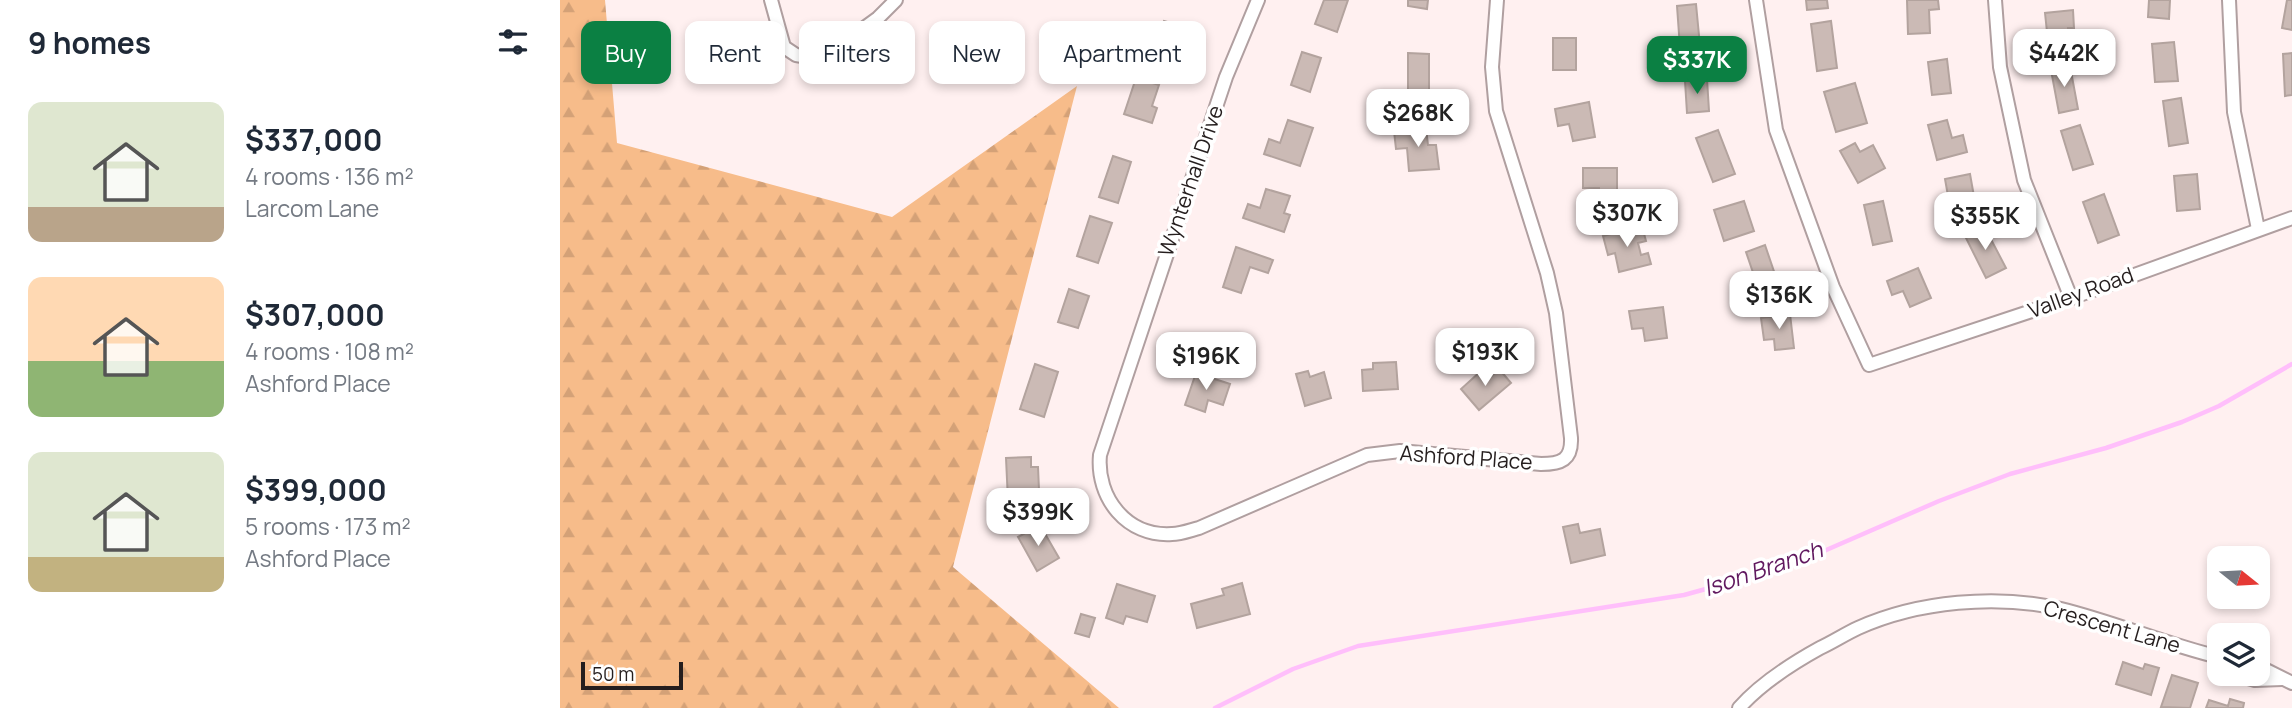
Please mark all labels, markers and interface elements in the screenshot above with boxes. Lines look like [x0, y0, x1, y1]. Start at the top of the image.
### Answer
chip: Buy [581, 21, 671, 84]
chip: Rent [685, 21, 785, 84]
chip: Filters [799, 21, 915, 84]
chip: New [929, 21, 1025, 84]
chip: Apartment [1039, 21, 1206, 84]
text: 9 homes [28, 22, 151, 63]
icon: filters [494, 23, 532, 61]
pin: $442K [2015, 29, 2113, 89]
pin: $337K [1648, 36, 1746, 96]
text: $442K [2029, 36, 2099, 68]
text: $337K [1663, 43, 1731, 75]
pin: $268K [1369, 90, 1467, 149]
text: $268K [1382, 96, 1454, 128]
street label: Wynterhall Drive [1151, 101, 1229, 260]
text: $337,000 [245, 119, 383, 160]
icon: home [84, 130, 168, 214]
text: 4 rooms · 136 m² [245, 160, 414, 192]
pin: $307K [1578, 190, 1676, 249]
text: Larcom Lane [245, 192, 379, 224]
pin: $355K [1936, 192, 2034, 252]
text: $307K [1592, 196, 1662, 228]
text: $355K [1950, 199, 2020, 231]
street label: Valley Road [2024, 260, 2137, 324]
pin: $136K [1730, 272, 1828, 331]
text: $136K [1745, 278, 1813, 310]
text: $307,000 [245, 294, 385, 335]
icon: home [84, 305, 168, 389]
pin: $193K [1436, 328, 1534, 388]
pin: $196K [1157, 332, 1255, 392]
text: 4 rooms · 108 m² [245, 335, 414, 367]
text: $193K [1451, 335, 1519, 367]
text: $196K [1172, 339, 1240, 371]
text: Ashford Place [245, 367, 391, 399]
street label: Ashford Place [1399, 438, 1533, 476]
text: $399,000 [245, 469, 387, 510]
icon: home [84, 480, 168, 564]
pin: $399K [989, 489, 1087, 548]
text: $399K [1002, 495, 1074, 527]
text: 5 rooms · 173 m² [245, 510, 411, 542]
water label: Ison Branch [1699, 532, 1828, 603]
text: Ashford Place [245, 542, 391, 574]
north arrow [2207, 546, 2270, 609]
map controls [2207, 546, 2270, 686]
street label: Crescent Lane [2041, 593, 2184, 659]
button: layers [2207, 623, 2270, 686]
scale bar [581, 659, 682, 691]
text: 50 m [592, 661, 634, 687]

